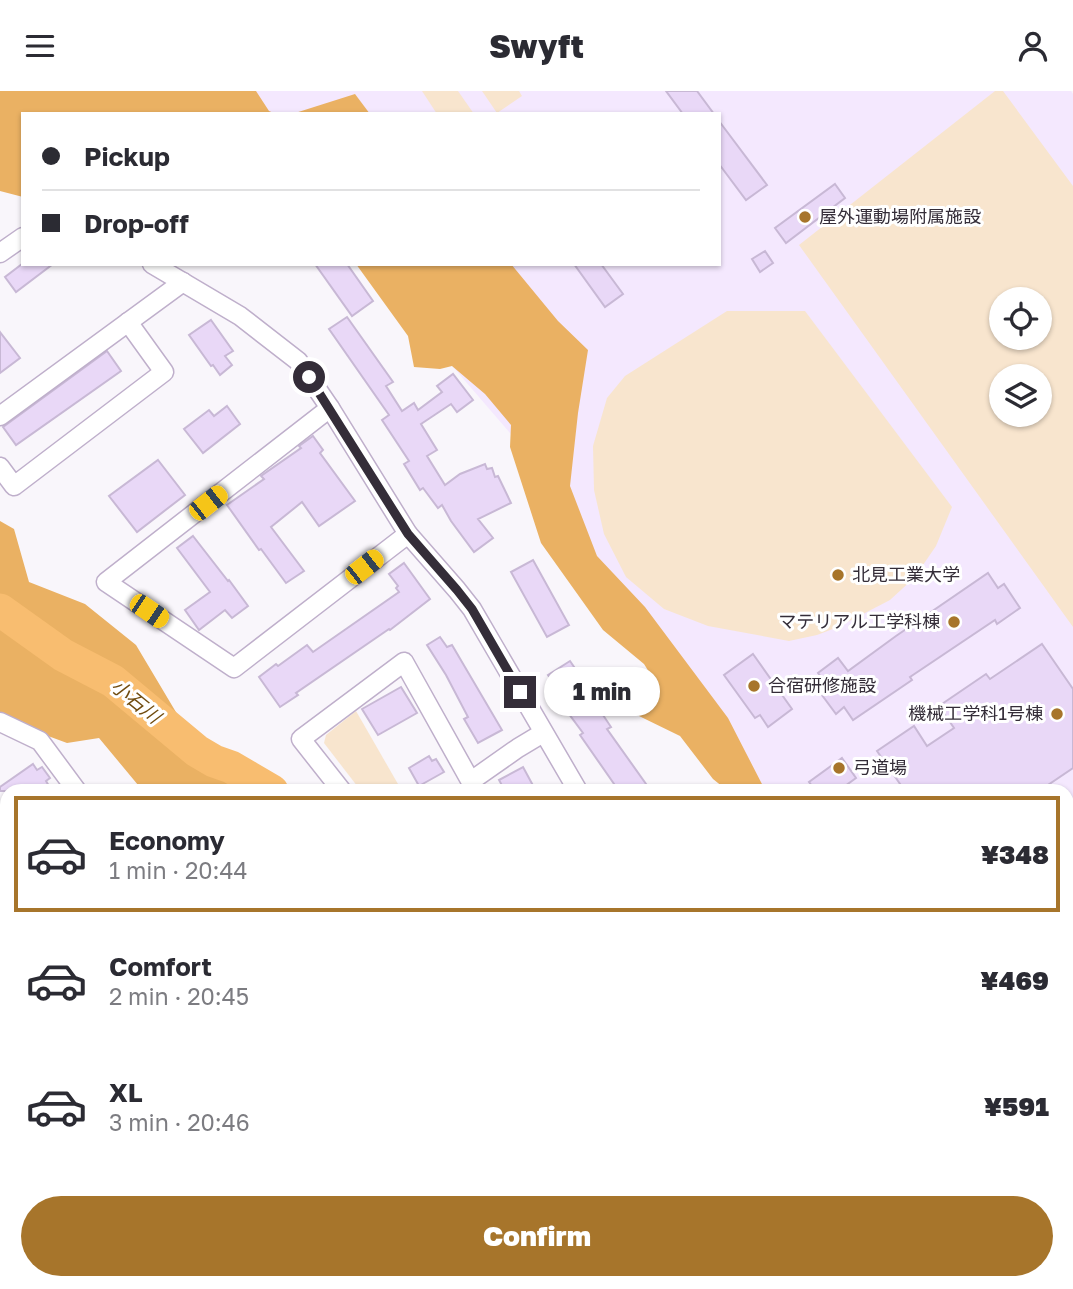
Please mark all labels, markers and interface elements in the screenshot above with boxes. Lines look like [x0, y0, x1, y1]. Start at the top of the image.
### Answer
icon: menu [21, 27, 59, 65]
text: Swyft [489, 27, 584, 65]
icon: person [1014, 27, 1052, 65]
text: Pickup [84, 141, 170, 172]
place label: 屋外運動場附属施設 [819, 205, 981, 227]
text: Drop-off [84, 208, 189, 239]
marker: 屋外運動場附属施設 [797, 209, 813, 225]
map controls [989, 287, 1052, 427]
button: locate [989, 287, 1052, 350]
route start [293, 361, 325, 393]
button: layers [989, 364, 1052, 427]
car [185, 482, 232, 524]
car [341, 546, 388, 588]
place label: 北見工業大学 [852, 563, 960, 585]
marker: 北見工業大学 [830, 567, 846, 583]
car [126, 591, 173, 631]
place label: マテリアル工学科棟 [778, 610, 940, 632]
marker: マテリアル工学科棟 [946, 614, 962, 630]
callout: 1 min [544, 667, 660, 717]
water label: 小石川 [107, 674, 167, 729]
place label: 合宿研修施設 [768, 674, 876, 696]
route end [504, 676, 536, 708]
text: 1 min [573, 677, 631, 705]
marker: 合宿研修施設 [746, 678, 762, 694]
place label: 機械工学科1号棟 [908, 702, 1043, 724]
marker: 機械工学科1号棟 [1049, 706, 1065, 722]
place label: 弓道場 [853, 756, 907, 778]
marker: 弓道場 [831, 760, 847, 776]
icon: car [25, 823, 88, 886]
text: Economy [109, 825, 225, 856]
text: ¥348 [981, 839, 1049, 870]
text: 1 min · 20:44 [109, 856, 248, 884]
icon: car [25, 949, 88, 1012]
text: Comfort [109, 951, 212, 982]
text: ¥469 [980, 965, 1049, 996]
text: 2 min · 20:45 [109, 982, 249, 1010]
icon: car [25, 1075, 88, 1138]
text: XL [109, 1077, 143, 1108]
text: ¥591 [984, 1091, 1049, 1122]
text: 3 min · 20:46 [109, 1108, 250, 1136]
button: Confirm [21, 1196, 1053, 1276]

